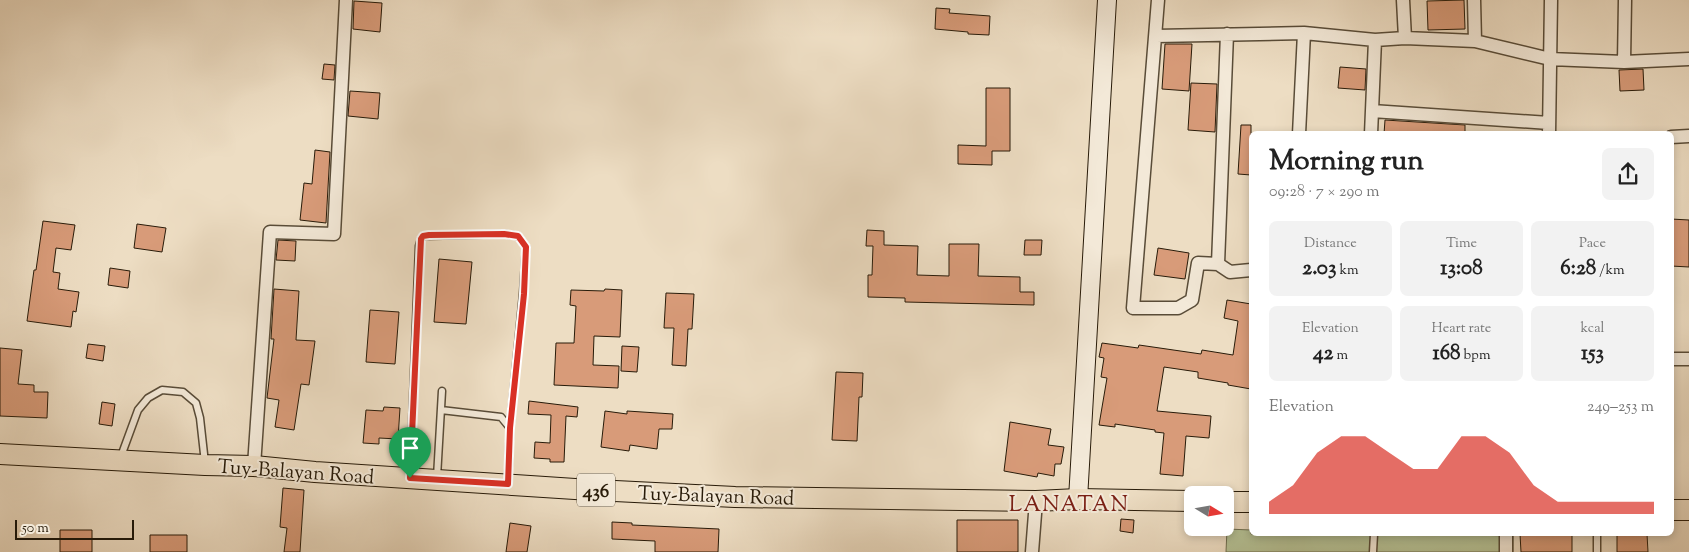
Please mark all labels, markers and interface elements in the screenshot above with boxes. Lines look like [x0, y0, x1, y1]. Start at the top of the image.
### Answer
text: Morning run [1269, 142, 1424, 182]
button: share [1602, 148, 1654, 200]
text: 09:28 · 7 × 290 m [1269, 181, 1379, 204]
text: Distance [1304, 234, 1357, 254]
text: Time [1446, 234, 1477, 254]
text: Pace [1579, 234, 1606, 254]
text: 2.03 [1302, 254, 1336, 284]
text: 13:08 [1440, 254, 1483, 284]
text: 6:28 [1560, 254, 1596, 284]
text: km [1336, 261, 1359, 281]
text: /km [1596, 261, 1625, 281]
text: Elevation [1302, 319, 1359, 339]
text: Heart rate [1432, 319, 1491, 339]
text: kcal [1580, 319, 1605, 339]
text: 42 [1313, 339, 1333, 369]
text: 168 [1433, 339, 1461, 369]
text: 153 [1581, 339, 1604, 369]
text: m [1333, 346, 1348, 366]
text: bpm [1461, 346, 1490, 366]
text: Elevation [1269, 396, 1334, 419]
text: 249–253 m [1587, 396, 1654, 419]
pin [389, 427, 431, 478]
icon: arrive [396, 434, 424, 462]
street label: Tuy-Balayan Road [217, 454, 375, 493]
road number: 436 [577, 474, 615, 506]
street label: Tuy-Balayan Road [637, 480, 795, 515]
north arrow [1184, 486, 1234, 536]
map controls [1184, 486, 1234, 536]
district label: LANATAN [1009, 490, 1129, 522]
scale bar [15, 517, 134, 540]
text: 50 m [22, 519, 49, 539]

